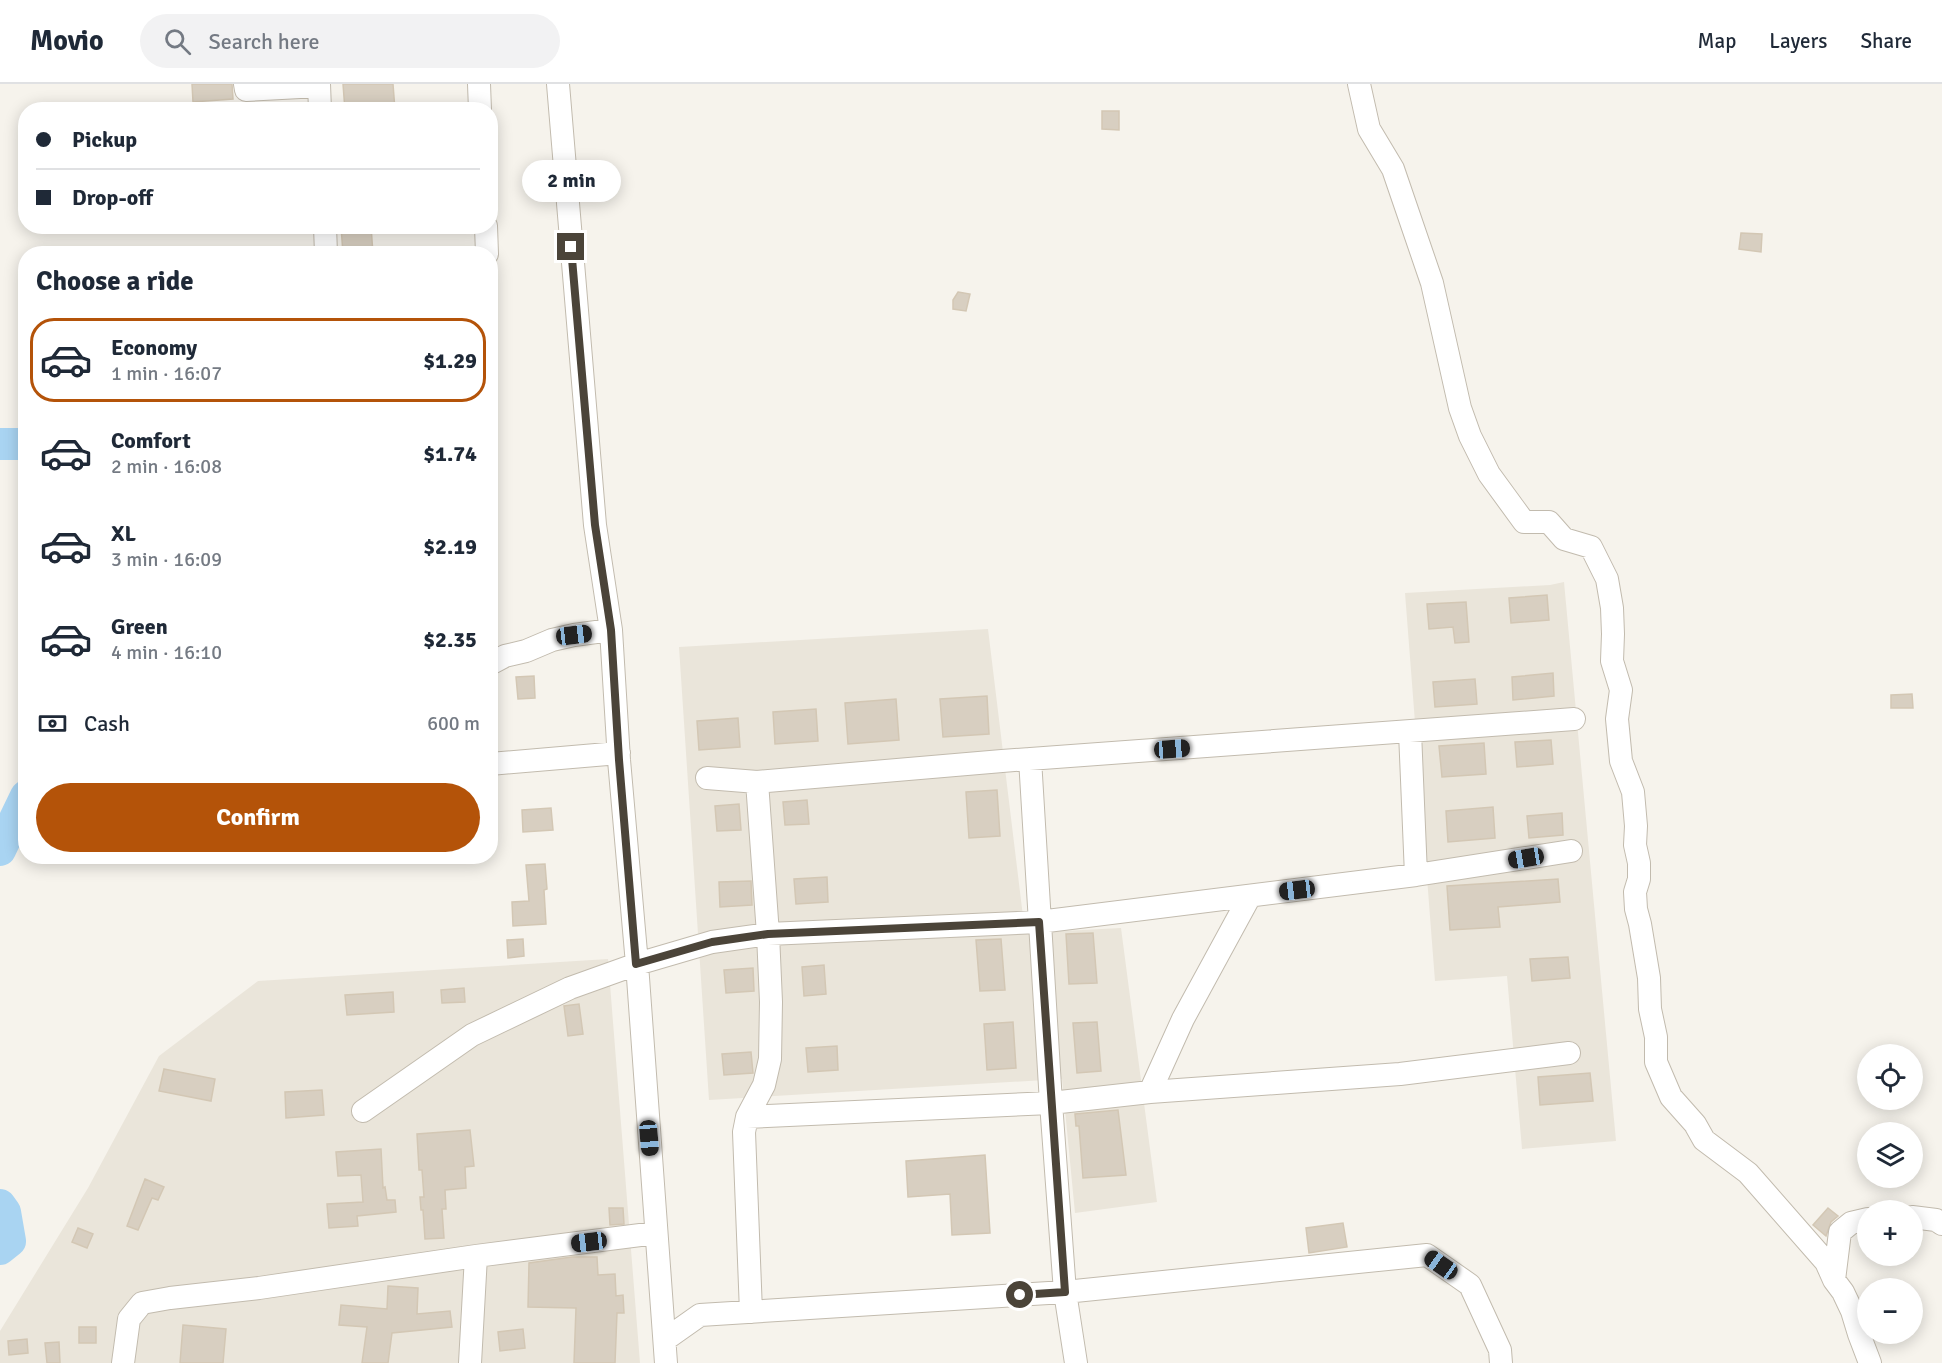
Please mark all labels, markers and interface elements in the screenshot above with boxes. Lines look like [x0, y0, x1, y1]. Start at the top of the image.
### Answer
search box [140, 14, 560, 68]
text: Movio [30, 24, 104, 58]
icon: search [161, 25, 194, 58]
text: Search here [209, 28, 320, 55]
text: Map [1698, 28, 1736, 54]
text: Layers [1769, 28, 1827, 54]
text: Share [1860, 28, 1912, 54]
text: Pickup [72, 126, 137, 153]
callout: 2 min [522, 160, 620, 202]
text: 2 min [547, 168, 596, 193]
text: Drop-off [72, 184, 153, 211]
route end [557, 233, 584, 260]
text: Choose a ride [36, 265, 194, 298]
icon: car [39, 333, 93, 387]
text: Economy [111, 334, 197, 361]
text: $1.29 [423, 347, 477, 374]
text: 1 min · 16:07 [111, 361, 222, 386]
icon: car [39, 426, 93, 480]
text: Comfort [111, 427, 191, 454]
text: $1.74 [423, 440, 477, 467]
text: 2 min · 16:08 [111, 454, 222, 479]
icon: car [39, 519, 93, 573]
text: XL [111, 520, 136, 547]
text: $2.19 [423, 533, 477, 560]
text: 3 min · 16:09 [111, 547, 222, 572]
icon: car [39, 612, 93, 666]
text: Green [111, 613, 168, 640]
car [555, 624, 593, 646]
text: $2.35 [423, 626, 477, 653]
text: 4 min · 16:10 [111, 640, 222, 665]
icon: cash [36, 707, 69, 740]
text: Cash [84, 710, 130, 737]
text: 600 m [427, 711, 480, 736]
car [1153, 739, 1191, 759]
button: Confirm [36, 783, 480, 852]
car [1507, 846, 1545, 870]
car [1278, 879, 1316, 901]
map controls [1857, 1044, 1923, 1344]
button: locate [1857, 1044, 1923, 1110]
car [638, 1119, 660, 1157]
button: layers [1857, 1122, 1923, 1188]
button: + [1857, 1200, 1923, 1266]
car [570, 1231, 608, 1253]
car [1421, 1247, 1461, 1283]
button: − [1857, 1278, 1923, 1344]
route start [1006, 1281, 1033, 1308]

